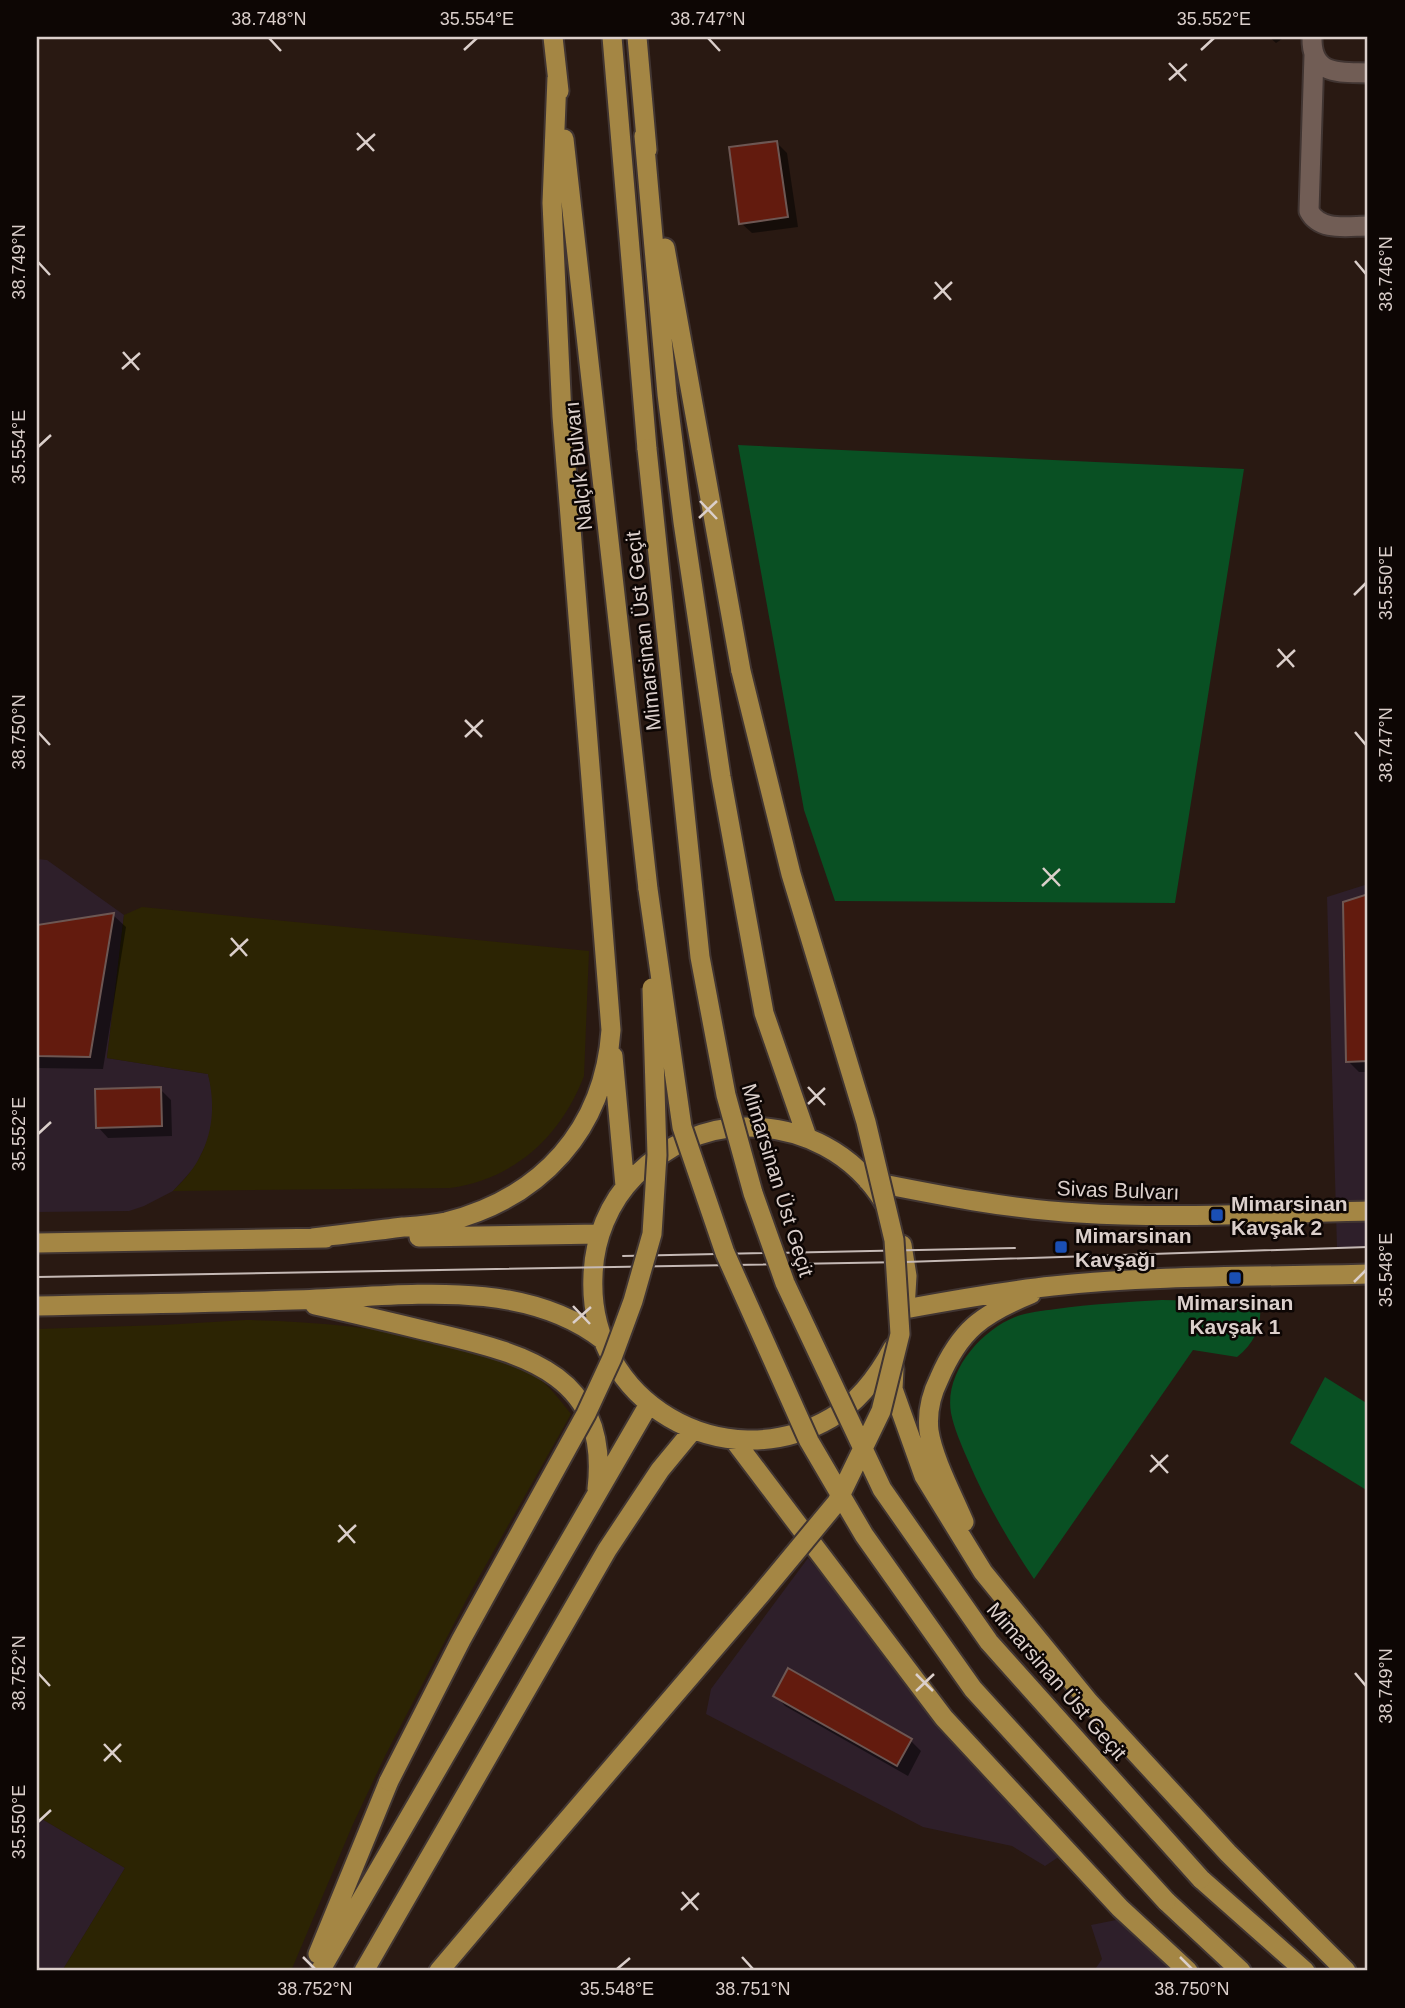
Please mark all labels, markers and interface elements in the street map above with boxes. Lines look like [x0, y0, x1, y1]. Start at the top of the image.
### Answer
text: 38.748°N [231, 9, 307, 29]
text: 35.554°E [440, 9, 514, 29]
text: 38.747°N [670, 9, 746, 29]
text: 35.552°E [1177, 9, 1251, 29]
text: 38.749°N [9, 224, 29, 300]
text: 38.746°N [1376, 236, 1396, 312]
street label: Nalçık Bulvarı [560, 400, 596, 532]
text: 35.554°E [9, 410, 29, 484]
street label: Mimarsinan Üst Geçit [621, 530, 665, 732]
text: 35.550°E [1376, 546, 1396, 620]
text: 38.750°N [9, 694, 29, 770]
text: 38.747°N [1376, 707, 1396, 783]
street label: Mimarsinan Üst Geçit [738, 1081, 818, 1279]
text: 35.552°E [9, 1097, 29, 1171]
street label: Sivas Bulvarı [1056, 1176, 1180, 1204]
place label: Mimarsinan Kavşak 2 [1231, 1192, 1348, 1239]
marker: Mimarsinan Kavşak 2 [1209, 1207, 1225, 1223]
place label: Mimarsinan Kavşağı [1075, 1224, 1192, 1271]
text: 35.548°E [1376, 1233, 1396, 1307]
marker: Mimarsinan Kavşağı [1053, 1239, 1069, 1255]
marker: Mimarsinan Kavşak 1 [1227, 1270, 1243, 1286]
place label: Mimarsinan Kavşak 1 [1177, 1291, 1293, 1338]
street label: Mimarsinan Üst Geçit [982, 1598, 1132, 1764]
text: 38.752°N [9, 1635, 29, 1711]
text: 38.749°N [1376, 1648, 1396, 1724]
text: 35.550°E [9, 1785, 29, 1859]
text: 38.752°N [277, 1979, 353, 1999]
text: 35.548°E [580, 1979, 654, 1999]
text: 38.751°N [715, 1979, 791, 1999]
text: 38.750°N [1154, 1979, 1230, 1999]

